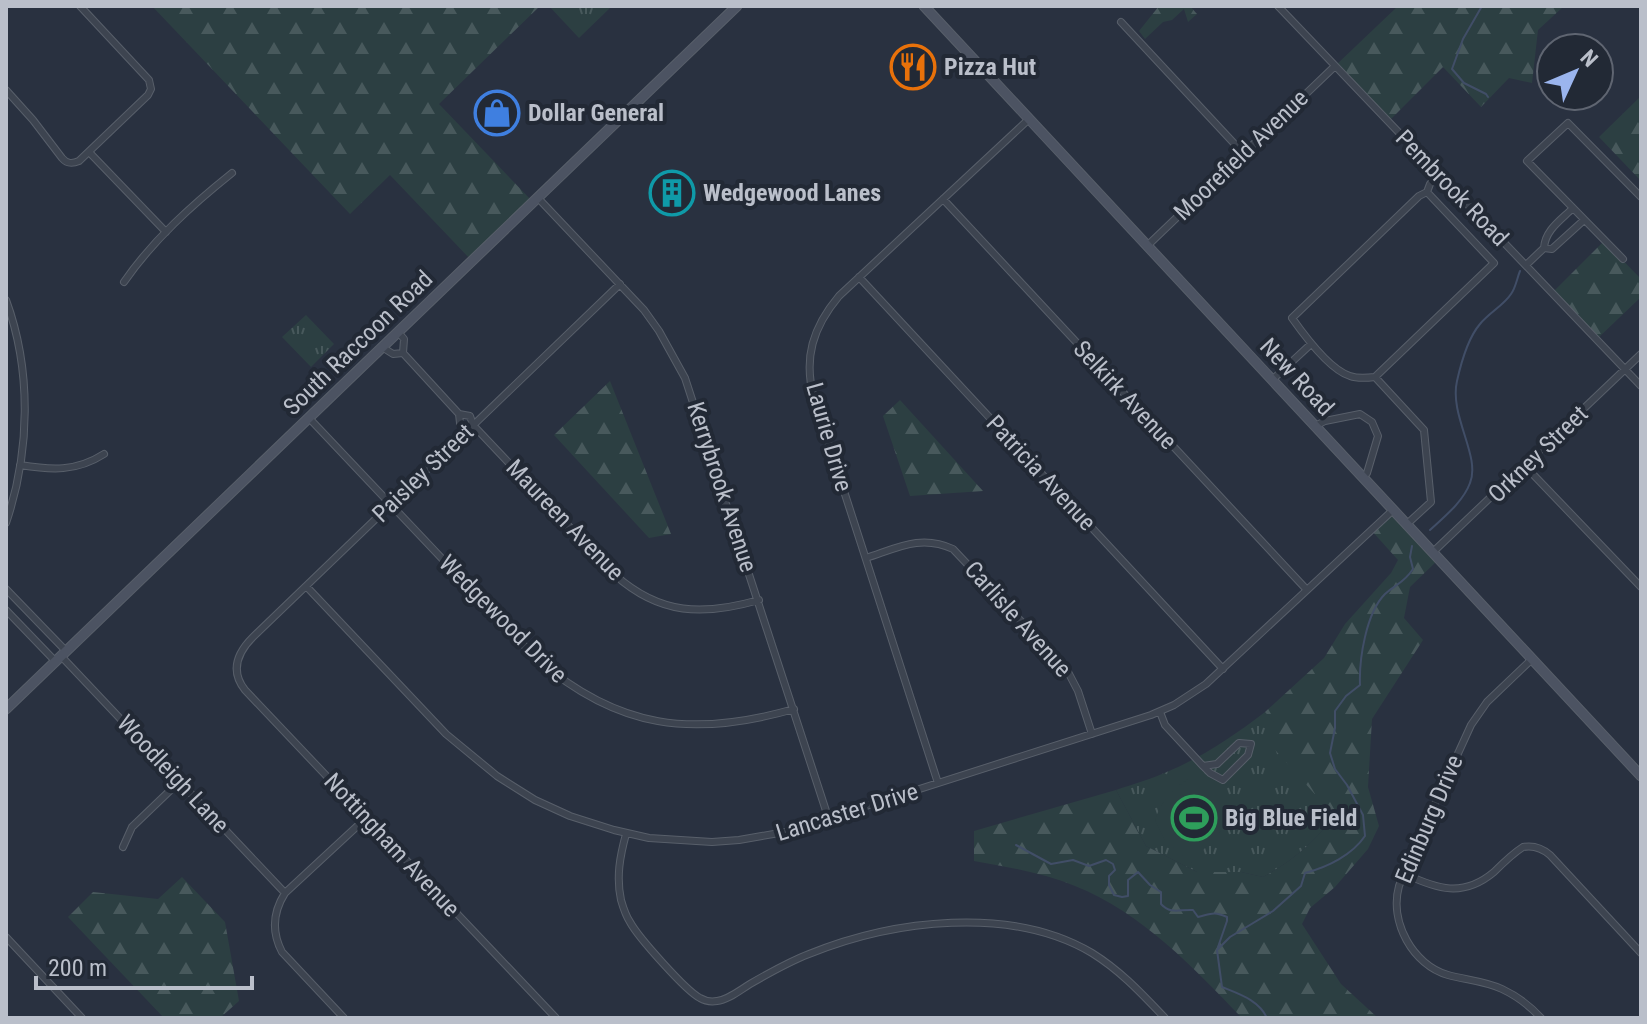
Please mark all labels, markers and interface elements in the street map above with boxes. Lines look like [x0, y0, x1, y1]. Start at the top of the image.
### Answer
north arrow [1535, 32, 1615, 112]
restaurant icon: Pizza Hut [889, 43, 937, 91]
text: N [1575, 45, 1603, 72]
place label: Pizza Hut [944, 53, 1036, 81]
street label: Moorefield Avenue [1168, 84, 1314, 226]
shop icon: Dollar General [473, 89, 521, 137]
place label: Dollar General [528, 99, 664, 127]
street label: Pembrook Road [1390, 124, 1514, 252]
building icon: Wedgewood Lanes [648, 169, 696, 217]
place label: Wedgewood Lanes [703, 179, 881, 207]
street label: South Raccoon Road [278, 265, 438, 421]
street label: New Road [1254, 333, 1340, 421]
street label: Selkirk Avenue [1068, 335, 1182, 455]
street label: Laurie Drive [800, 379, 858, 495]
street label: Kerrybrook Avenue [681, 398, 763, 576]
street label: Orkney Street [1483, 400, 1593, 508]
street label: Patricia Avenue [981, 410, 1101, 536]
street label: Paisley Street [367, 418, 479, 528]
street label: Maureen Avenue [500, 454, 630, 586]
street label: Wedgewood Drive [433, 549, 573, 689]
street label: Carlisle Avenue [959, 555, 1077, 683]
street label: Woodleigh Lane [111, 709, 235, 839]
street label: Edinburg Drive [1389, 751, 1469, 887]
street label: Nottingham Avenue [318, 767, 466, 923]
street label: Lancaster Drive [773, 777, 921, 847]
sports icon: Big Blue Field [1170, 794, 1218, 842]
place label: Big Blue Field [1225, 804, 1357, 832]
scale bar [36, 940, 252, 990]
text: 200 m [48, 954, 107, 982]

